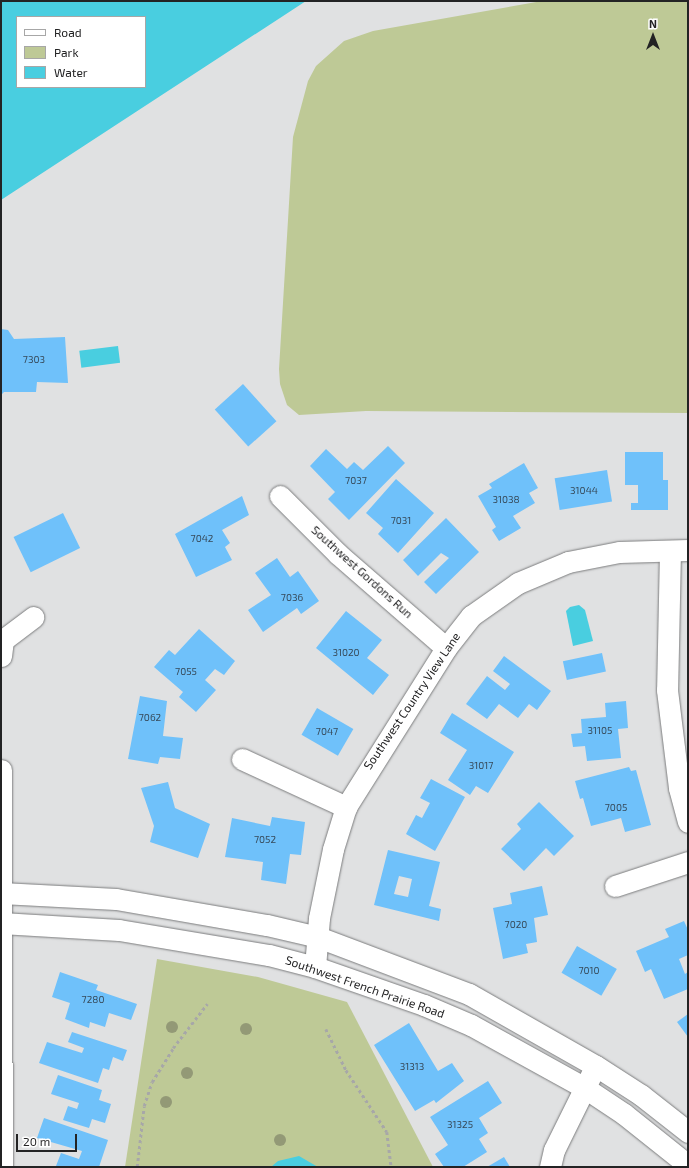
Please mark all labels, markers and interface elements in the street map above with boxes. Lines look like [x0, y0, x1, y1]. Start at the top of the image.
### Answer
legend [16, 16, 146, 88]
north arrow [633, 16, 673, 56]
text: N [649, 17, 657, 30]
text: Road [54, 25, 82, 39]
text: Park [54, 45, 79, 59]
text: Water [54, 65, 88, 79]
house number: 7303 [23, 354, 45, 366]
house number: 7037 [345, 475, 367, 487]
house number: 31044 [570, 485, 598, 497]
house number: 31038 [492, 494, 520, 506]
house number: 7031 [391, 515, 411, 527]
street label: Southwest Gordons Run [308, 523, 416, 621]
house number: 7042 [191, 533, 213, 545]
house number: 7036 [281, 592, 303, 604]
street label: Southwest Country View Lane [360, 629, 464, 773]
house number: 31020 [332, 647, 360, 659]
house number: 7055 [175, 666, 197, 678]
house number: 7062 [139, 712, 161, 724]
house number: 31105 [588, 725, 612, 737]
house number: 7047 [316, 726, 338, 738]
house number: 31017 [469, 760, 493, 772]
house number: 7005 [605, 802, 627, 814]
house number: 7052 [254, 834, 276, 846]
house number: 7020 [505, 919, 527, 931]
street label: Southwest French Prairie Road [284, 953, 446, 1021]
house number: 7010 [578, 965, 600, 977]
house number: 7280 [82, 994, 104, 1006]
house number: 31313 [400, 1061, 424, 1073]
house number: 31325 [447, 1119, 473, 1131]
scale bar [18, 1126, 79, 1152]
text: 20 m [23, 1134, 50, 1148]

